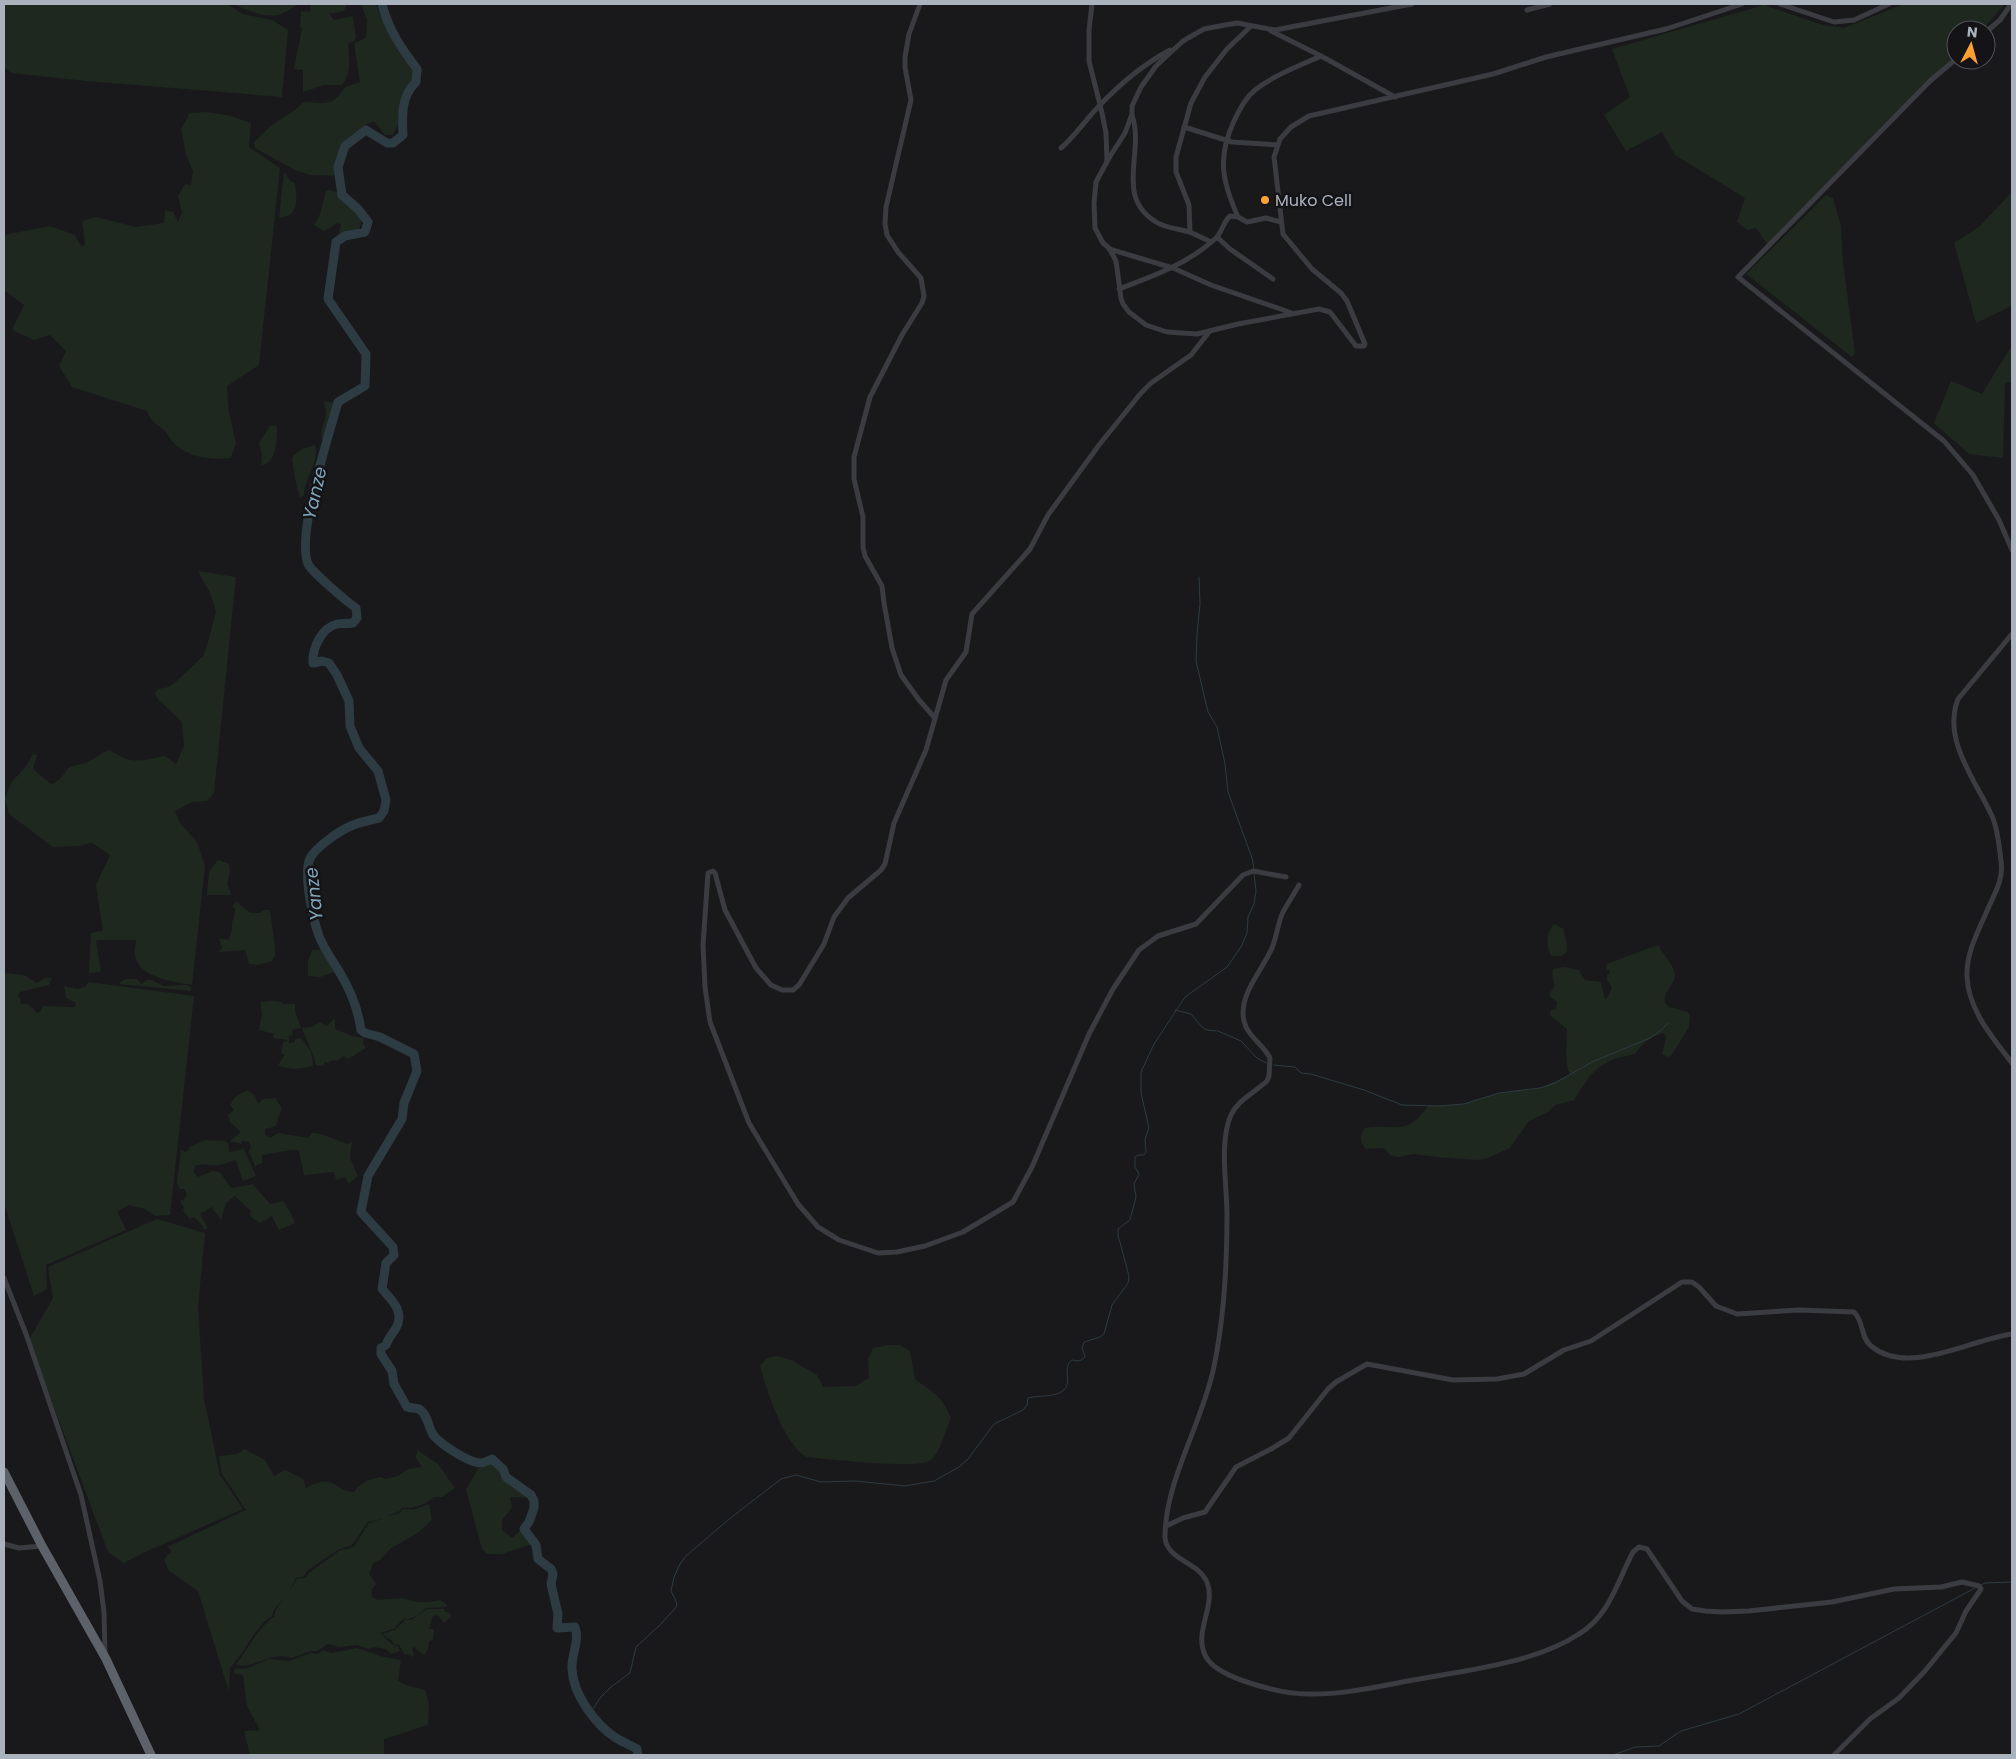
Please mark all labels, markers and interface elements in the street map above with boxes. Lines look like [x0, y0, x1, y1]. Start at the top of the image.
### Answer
north arrow [1946, 20, 1996, 70]
text: N [1966, 22, 1979, 43]
place label: Muko Cell [1275, 189, 1352, 212]
marker: Muko Cell [1259, 194, 1271, 206]
water label: Yanze [296, 464, 333, 522]
water label: Yanze [298, 866, 329, 922]

